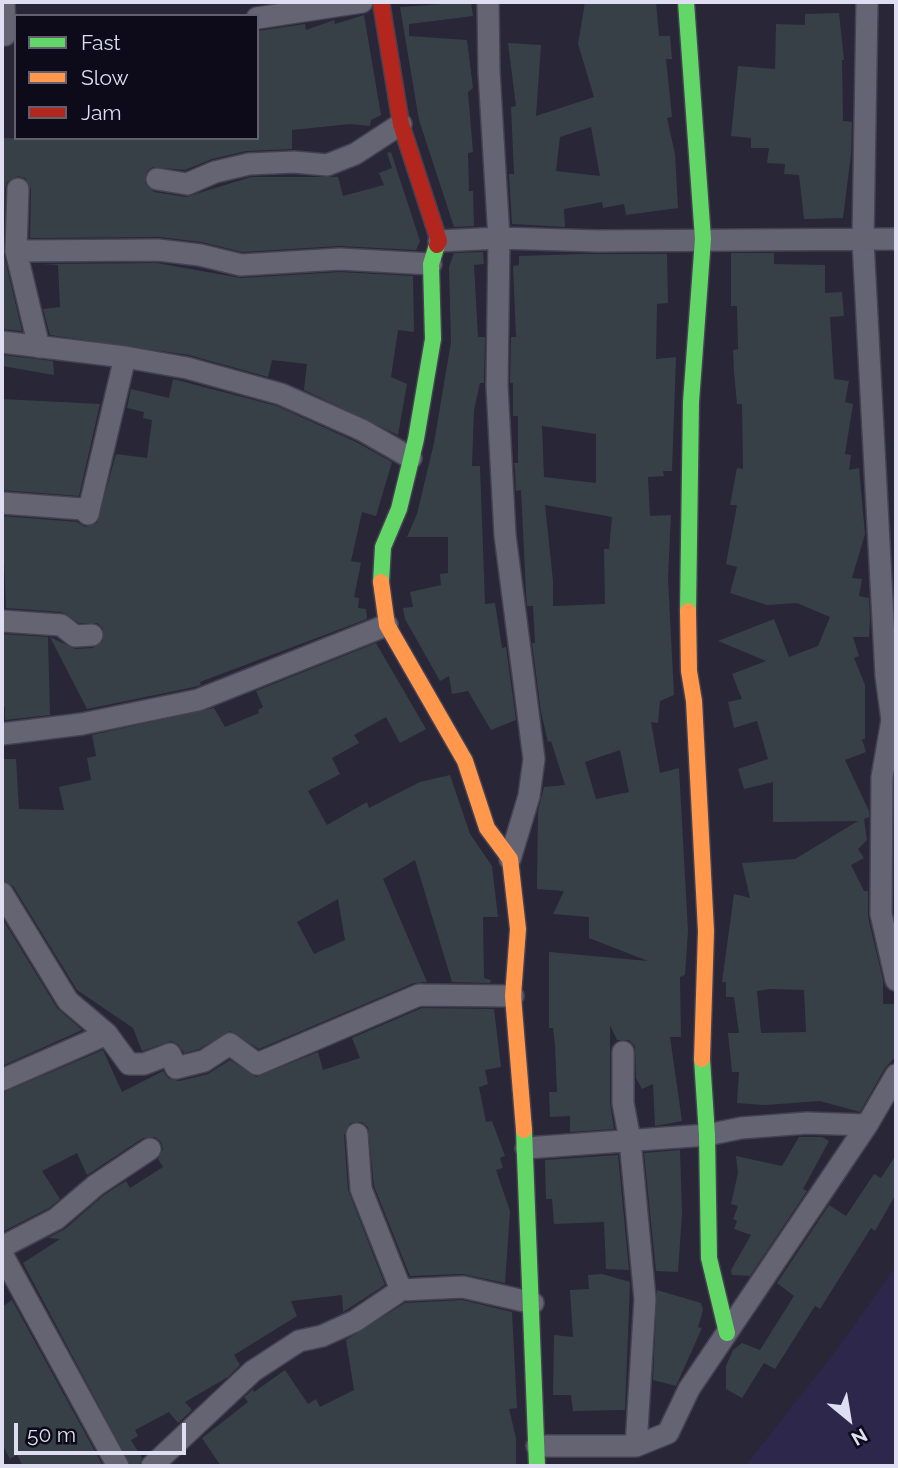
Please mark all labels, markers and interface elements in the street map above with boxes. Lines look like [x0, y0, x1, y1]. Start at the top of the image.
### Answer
legend [14, 14, 259, 140]
text: Fast [81, 30, 121, 55]
text: Slow [81, 65, 129, 90]
text: Jam [81, 100, 122, 125]
north arrow [814, 1384, 884, 1454]
scale bar [18, 1408, 189, 1452]
text: 50 m [27, 1422, 76, 1447]
text: N [848, 1424, 871, 1450]

